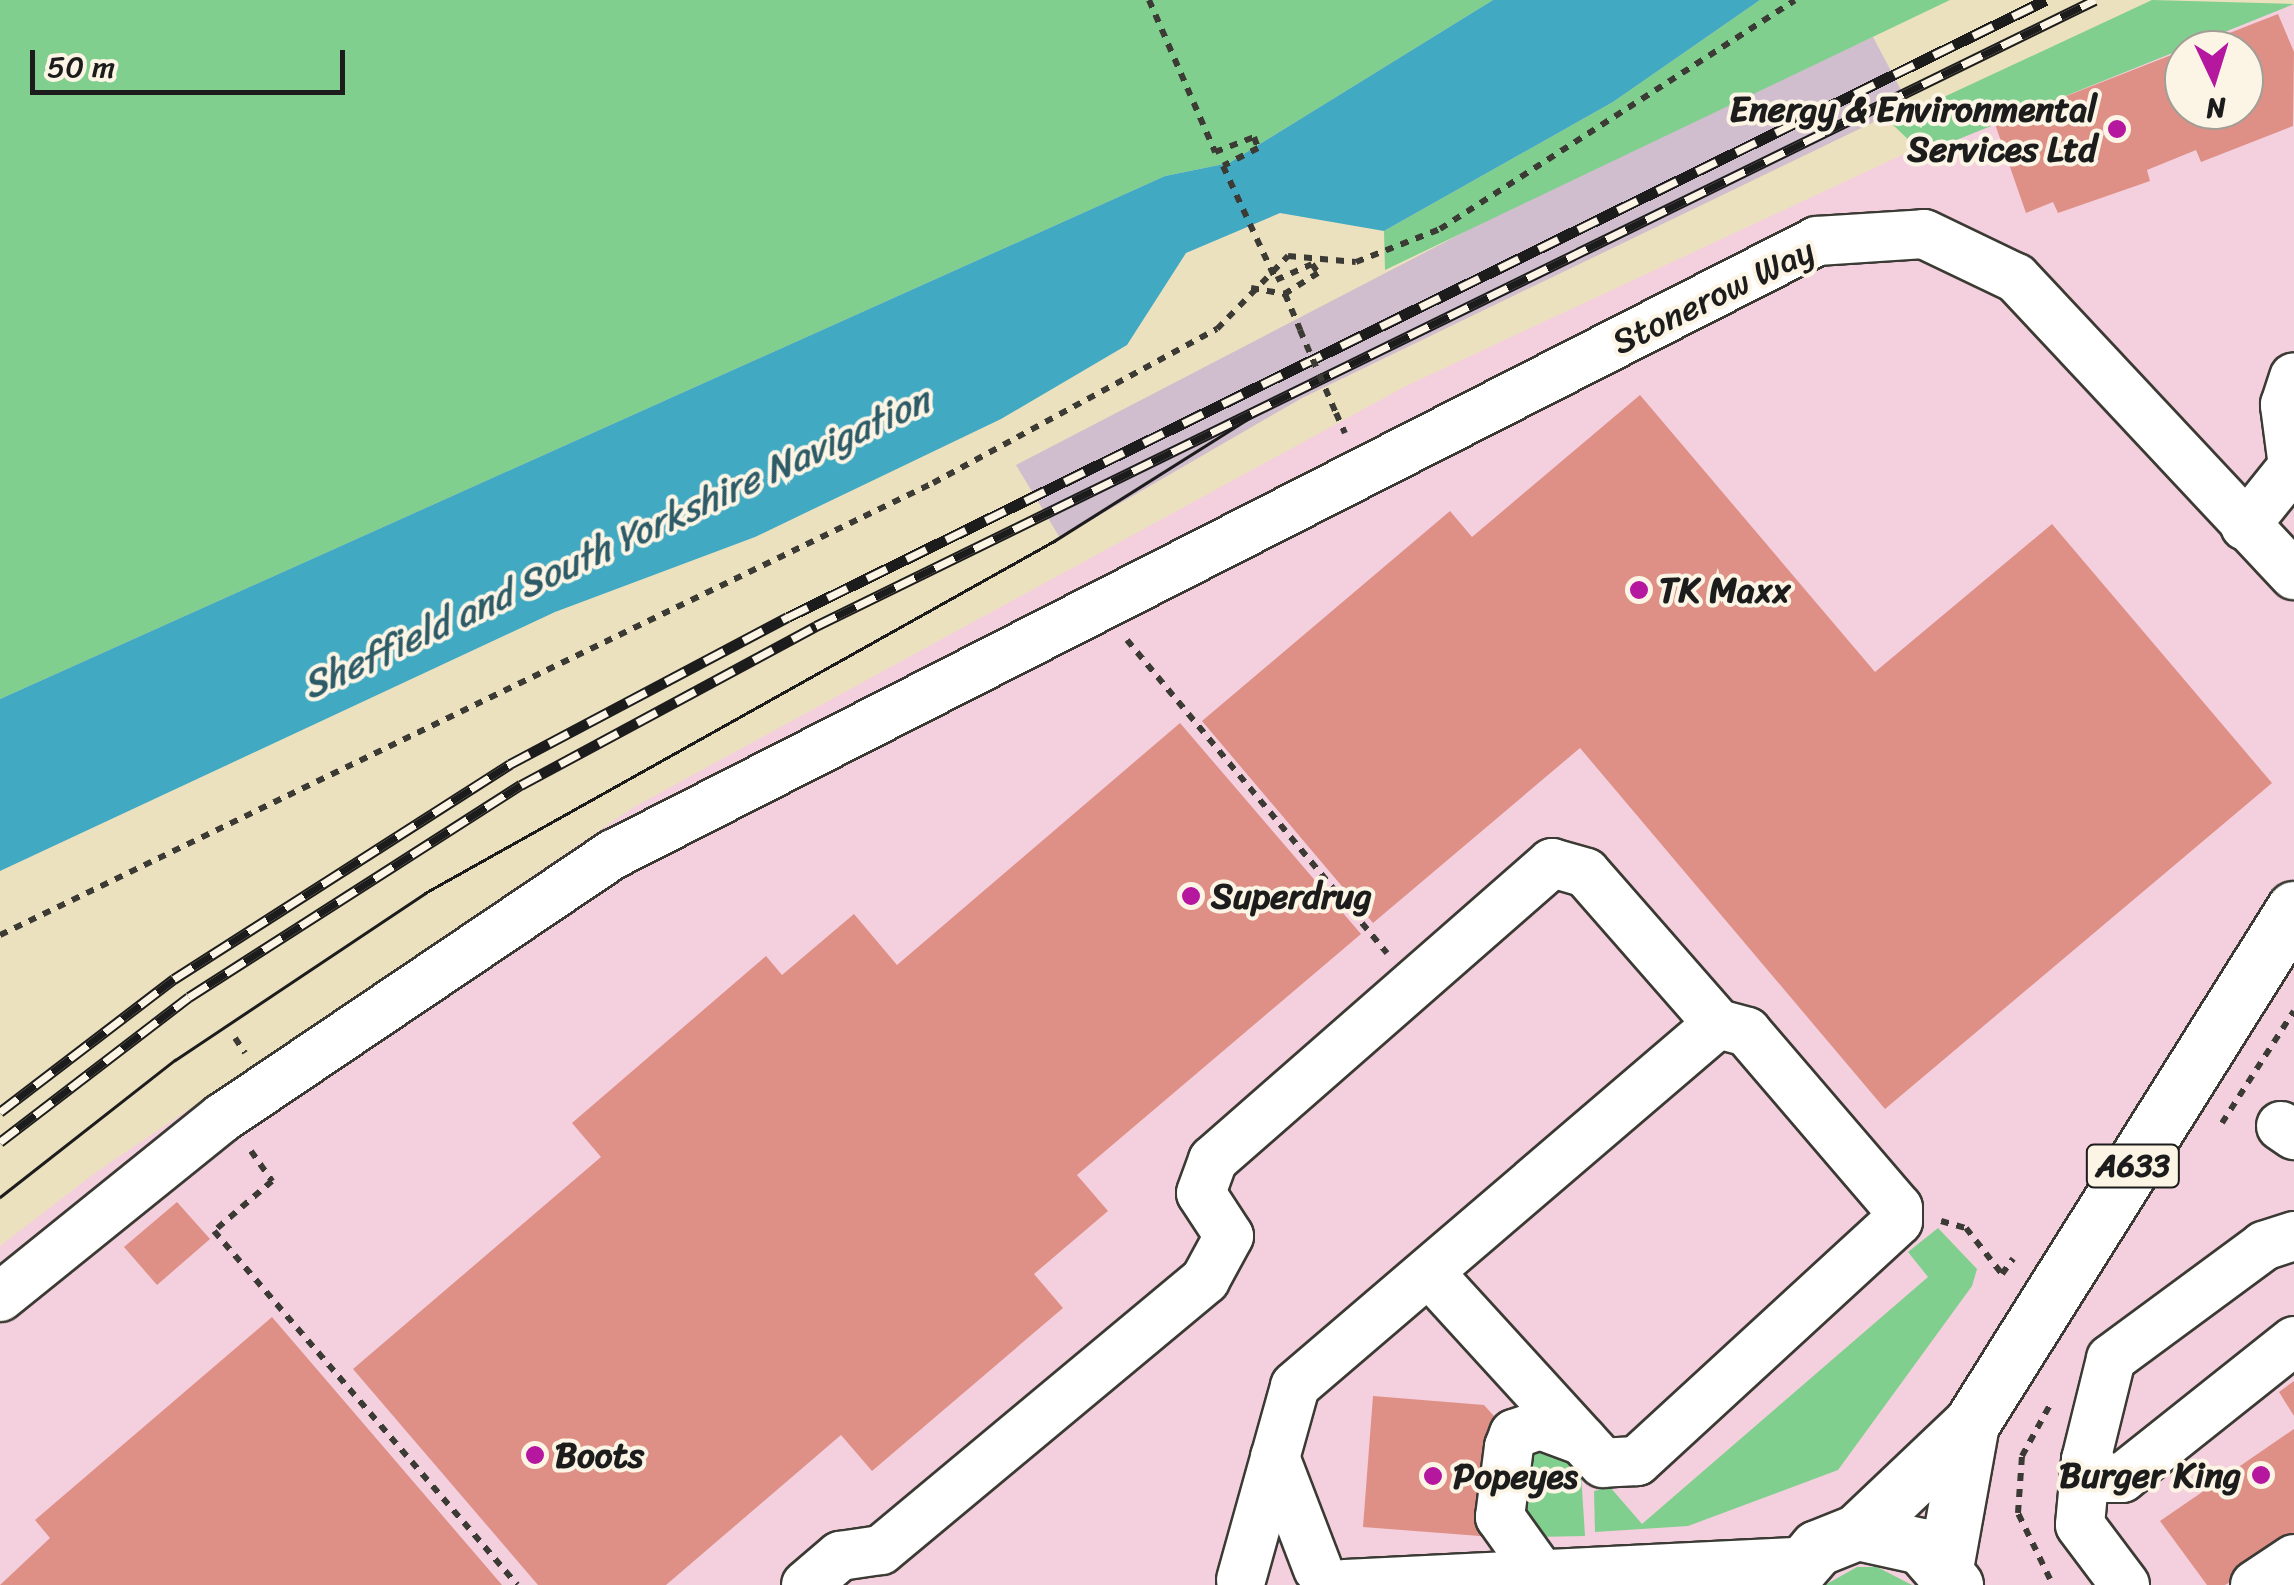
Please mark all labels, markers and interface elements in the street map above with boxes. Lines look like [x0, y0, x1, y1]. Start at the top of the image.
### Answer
scale bar [35, 30, 350, 92]
north arrow [2164, 30, 2264, 130]
text: 50 m [47, 40, 115, 94]
text: N [2205, 83, 2227, 134]
place label: Energy & Environmental Services Ltd [1729, 88, 2097, 170]
marker: Energy & Environmental Services Ltd [2106, 118, 2128, 140]
street label: Stonerow Way [1605, 229, 1821, 363]
water label: Sheffield and South Yorkshire Navigation [295, 377, 937, 709]
place label: TK Maxx [1659, 569, 1791, 611]
marker: TK Maxx [1628, 579, 1650, 601]
place label: Superdrug [1211, 875, 1372, 917]
marker: Superdrug [1180, 885, 1202, 907]
road number: A633 [2086, 1139, 2180, 1193]
place label: Boots [555, 1434, 644, 1476]
marker: Boots [524, 1444, 546, 1466]
place label: Burger King [2059, 1454, 2241, 1496]
place label: Popeyes [1453, 1455, 1578, 1497]
marker: Burger King [2250, 1464, 2272, 1486]
marker: Popeyes [1422, 1465, 1444, 1487]

